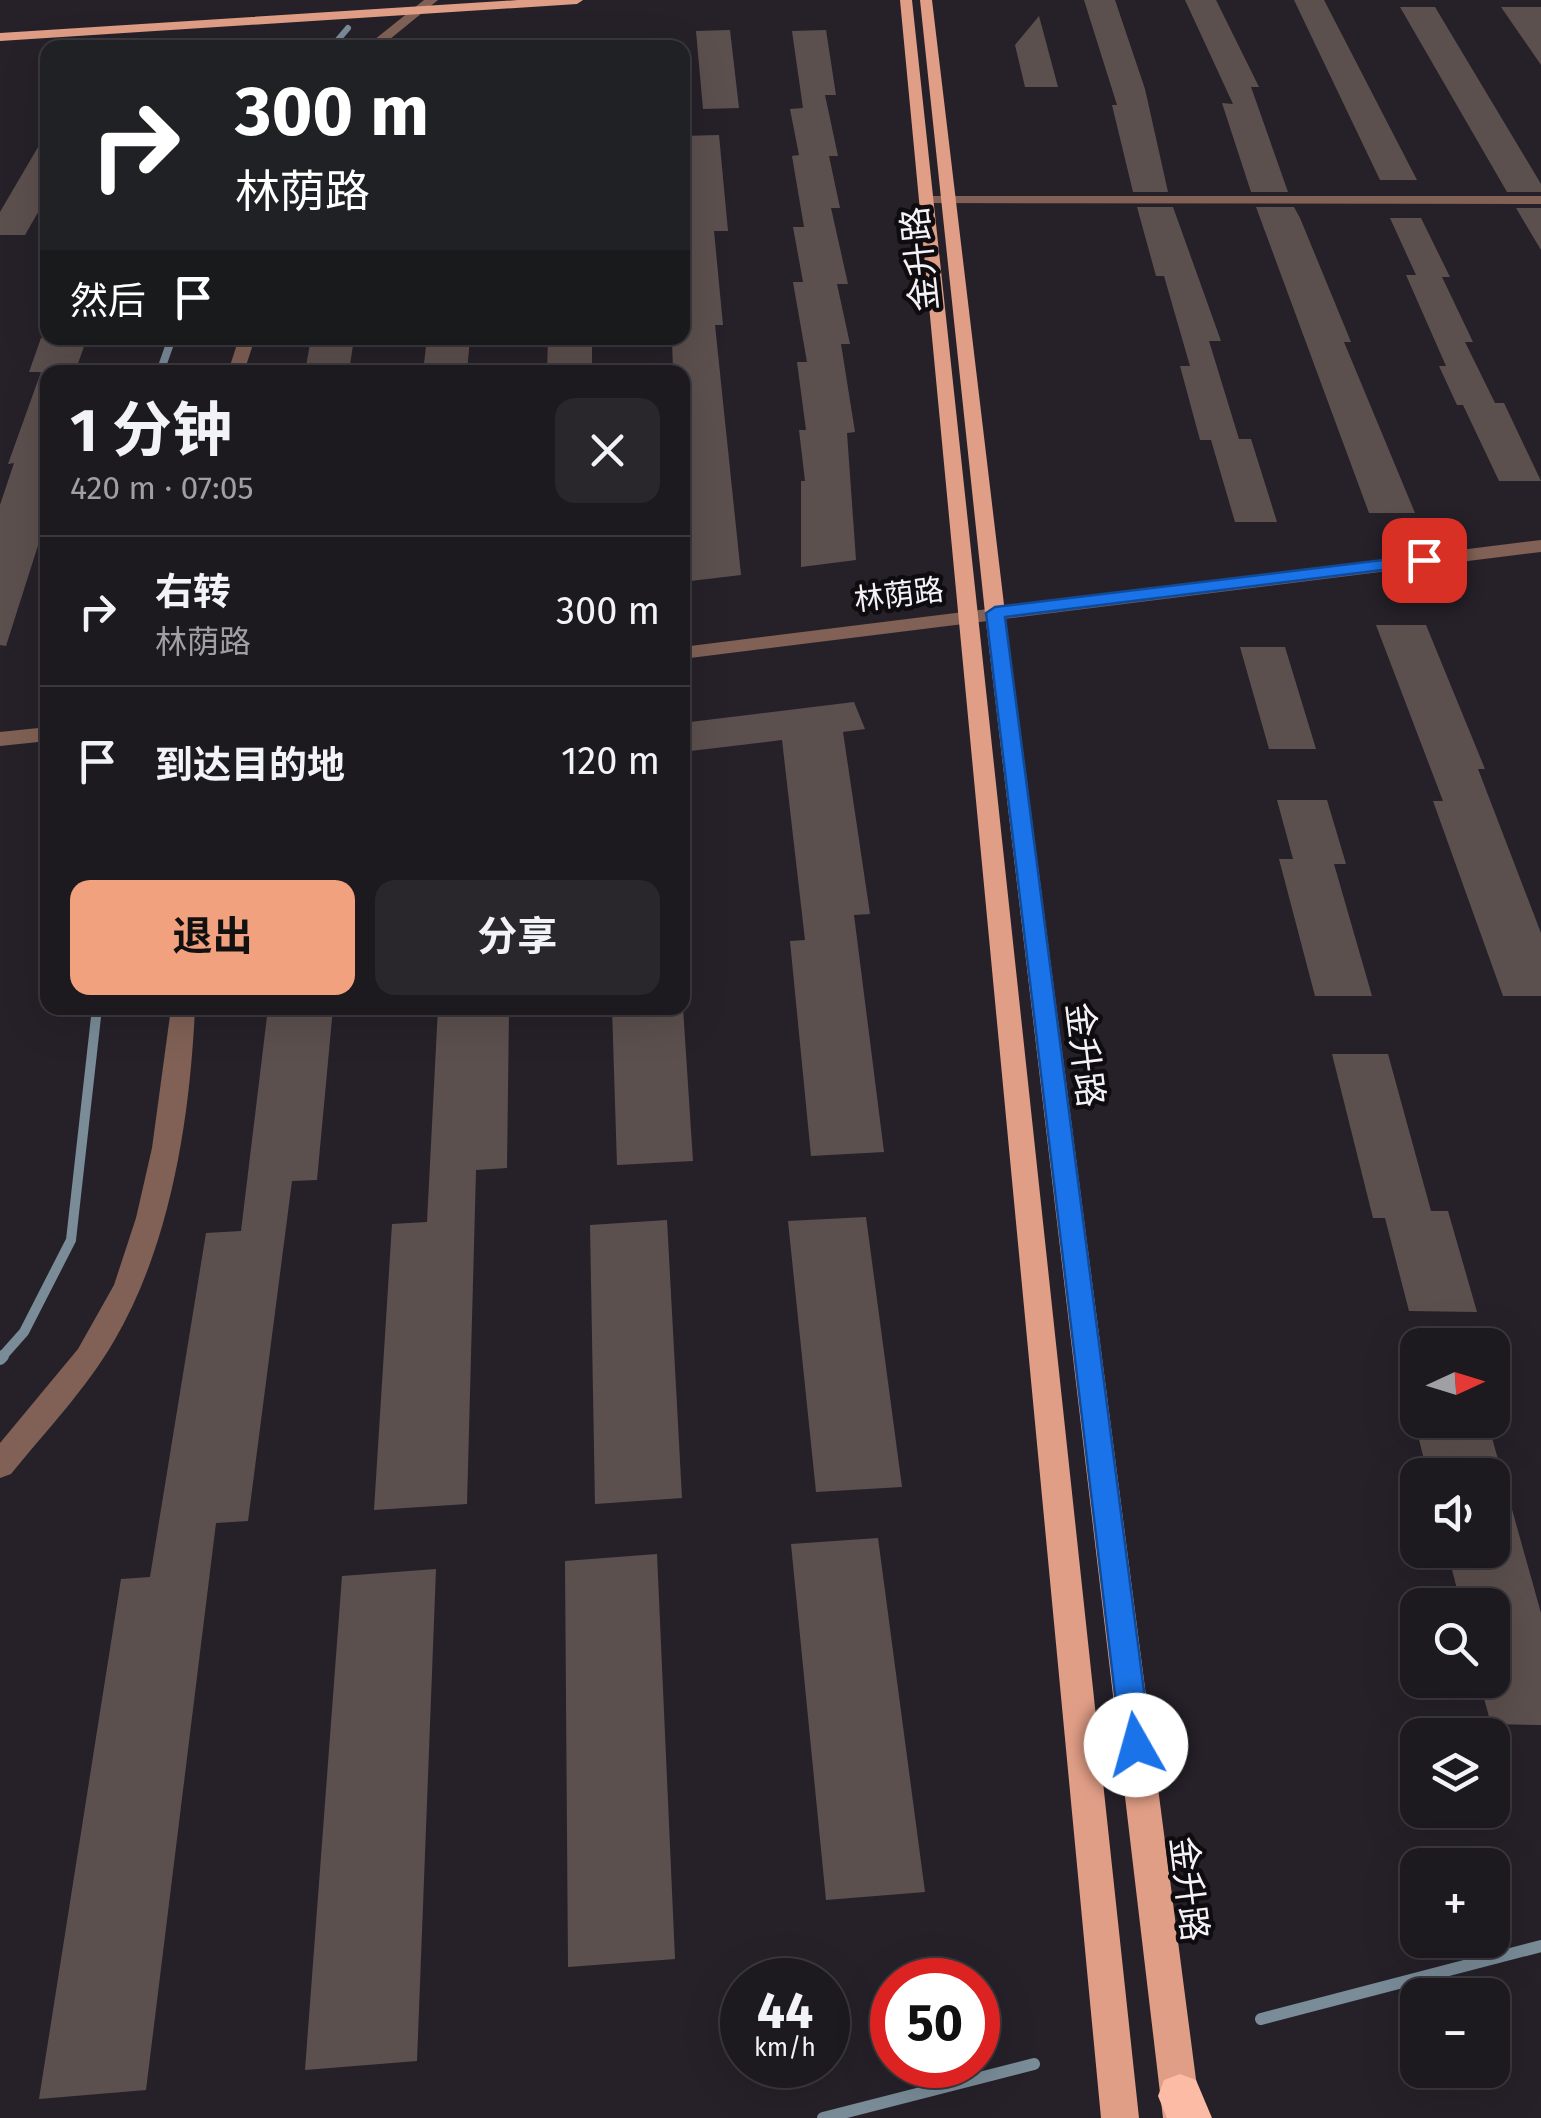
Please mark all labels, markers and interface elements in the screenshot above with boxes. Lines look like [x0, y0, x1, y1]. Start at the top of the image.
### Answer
text: 300 m [235, 70, 429, 154]
icon: right [70, 80, 200, 210]
text: 林荫路 [235, 165, 370, 219]
street label: 金升路 [894, 205, 946, 313]
icon: arrive [166, 270, 221, 325]
text: 然后 [70, 278, 146, 324]
text: 1 分钟 [70, 395, 232, 467]
button: close [555, 398, 660, 503]
text: 420 m · 07:05 [70, 469, 254, 507]
pin [1382, 518, 1467, 603]
icon: arrive [1397, 533, 1452, 588]
text: 右转 [155, 569, 231, 615]
street label: 林荫路 [852, 572, 946, 618]
icon: right [70, 584, 125, 639]
text: 300 m [556, 588, 660, 634]
text: 林荫路 [155, 623, 251, 661]
icon: arrive [70, 734, 125, 789]
text: 120 m [561, 738, 660, 784]
text: 到达目的地 [155, 742, 345, 788]
button: 退出 [70, 880, 355, 995]
button: 分享 [375, 880, 660, 995]
street label: 金升路 [1058, 1000, 1112, 1110]
north arrow [1400, 1328, 1510, 1438]
map controls [1400, 1328, 1510, 2088]
button: sound [1400, 1458, 1510, 1568]
button: search [1400, 1588, 1510, 1698]
position arrow [1084, 1693, 1188, 1797]
button: layers [1400, 1718, 1510, 1828]
street label: 金升路 [1162, 1834, 1216, 1944]
button: + [1400, 1848, 1510, 1958]
speed limit sign: 50 [870, 1958, 1000, 2088]
button: − [1400, 1978, 1510, 2088]
text: 44 [757, 1981, 813, 2041]
text: km/h [754, 2033, 816, 2063]

